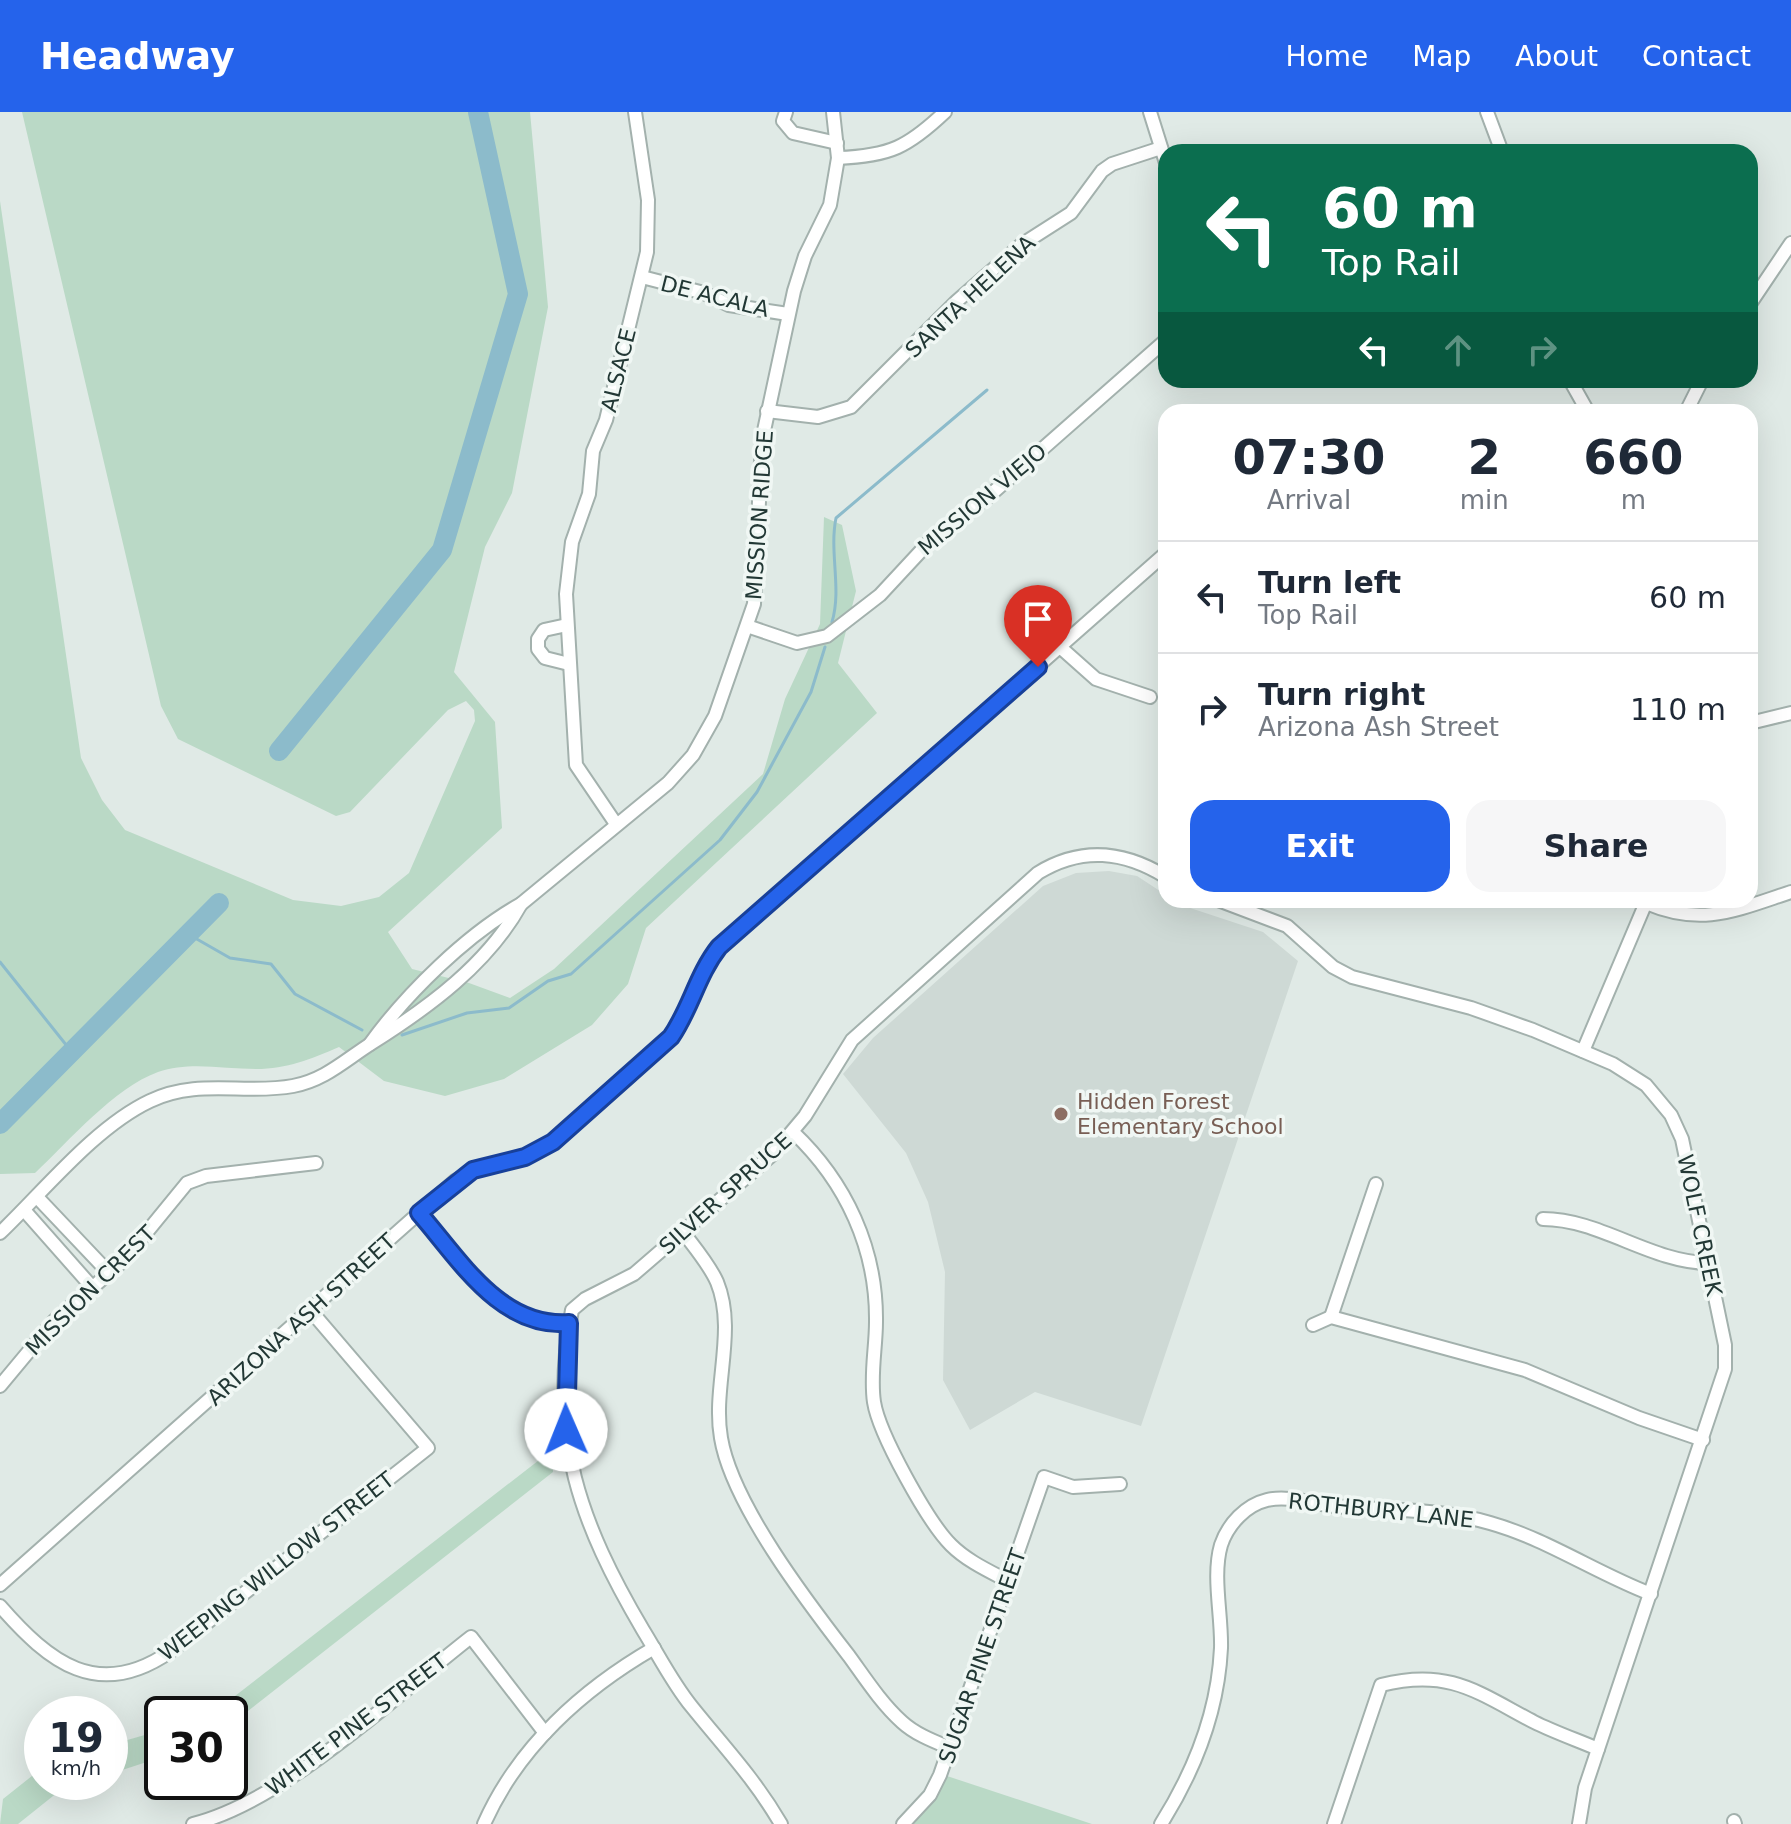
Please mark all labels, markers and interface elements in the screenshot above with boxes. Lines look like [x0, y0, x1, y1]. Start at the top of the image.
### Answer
text: Headway [40, 34, 235, 78]
text: Home [1285, 40, 1368, 73]
text: Map [1412, 40, 1471, 73]
text: About [1515, 40, 1598, 73]
text: Contact [1642, 40, 1751, 73]
text: 60 m [1322, 175, 1478, 240]
icon: left [1190, 176, 1294, 280]
street label: SANTA HELENA [900, 230, 1040, 363]
text: Top Rail [1322, 242, 1460, 283]
street label: DE ACALA [658, 271, 772, 322]
street label: ALSACE [596, 326, 641, 415]
icon: left [1352, 328, 1396, 372]
icon: ahead [1436, 328, 1480, 372]
icon: right [1520, 328, 1564, 372]
street label: MISSION RIDGE [741, 429, 778, 601]
text: 07:30 [1232, 429, 1385, 485]
text: 2 [1468, 429, 1501, 485]
text: 660 [1583, 429, 1683, 485]
street label: MISSION VIEJO [913, 438, 1052, 560]
text: Arrival [1267, 485, 1351, 515]
text: min [1460, 485, 1509, 515]
text: m [1621, 485, 1646, 515]
text: Turn left [1258, 565, 1401, 600]
icon: left [1190, 575, 1234, 619]
text: 60 m [1649, 580, 1726, 615]
pin [1004, 585, 1072, 667]
icon: arrive [1016, 597, 1060, 641]
text: Top Rail [1258, 600, 1358, 630]
text: Turn right [1258, 677, 1425, 712]
icon: right [1190, 687, 1234, 731]
text: 110 m [1630, 692, 1726, 727]
text: Arizona Ash Street [1258, 712, 1499, 742]
button: Exit [1190, 800, 1450, 892]
button: Share [1466, 800, 1726, 892]
place label: Hidden Forest Elementary School [1077, 1089, 1284, 1139]
marker: Hidden Forest Elementary School [1052, 1105, 1070, 1123]
street label: SILVER SPRUCE [654, 1127, 797, 1259]
street label: WOLF CREEK [1672, 1152, 1727, 1299]
street label: MISSION CREST [20, 1220, 161, 1360]
street label: ARIZONA ASH STREET [202, 1228, 401, 1410]
position arrow [524, 1388, 608, 1472]
street label: WEEPING WILLOW STREET [154, 1466, 399, 1666]
street label: ROTHBURY LANE [1287, 1488, 1475, 1533]
street label: SUGAR PINE STREET [934, 1545, 1031, 1767]
street label: WHITE PINE STREET [261, 1648, 452, 1801]
speed limit sign: 30 [144, 1696, 248, 1800]
text: 19 [48, 1715, 104, 1761]
text: km/h [51, 1756, 101, 1780]

